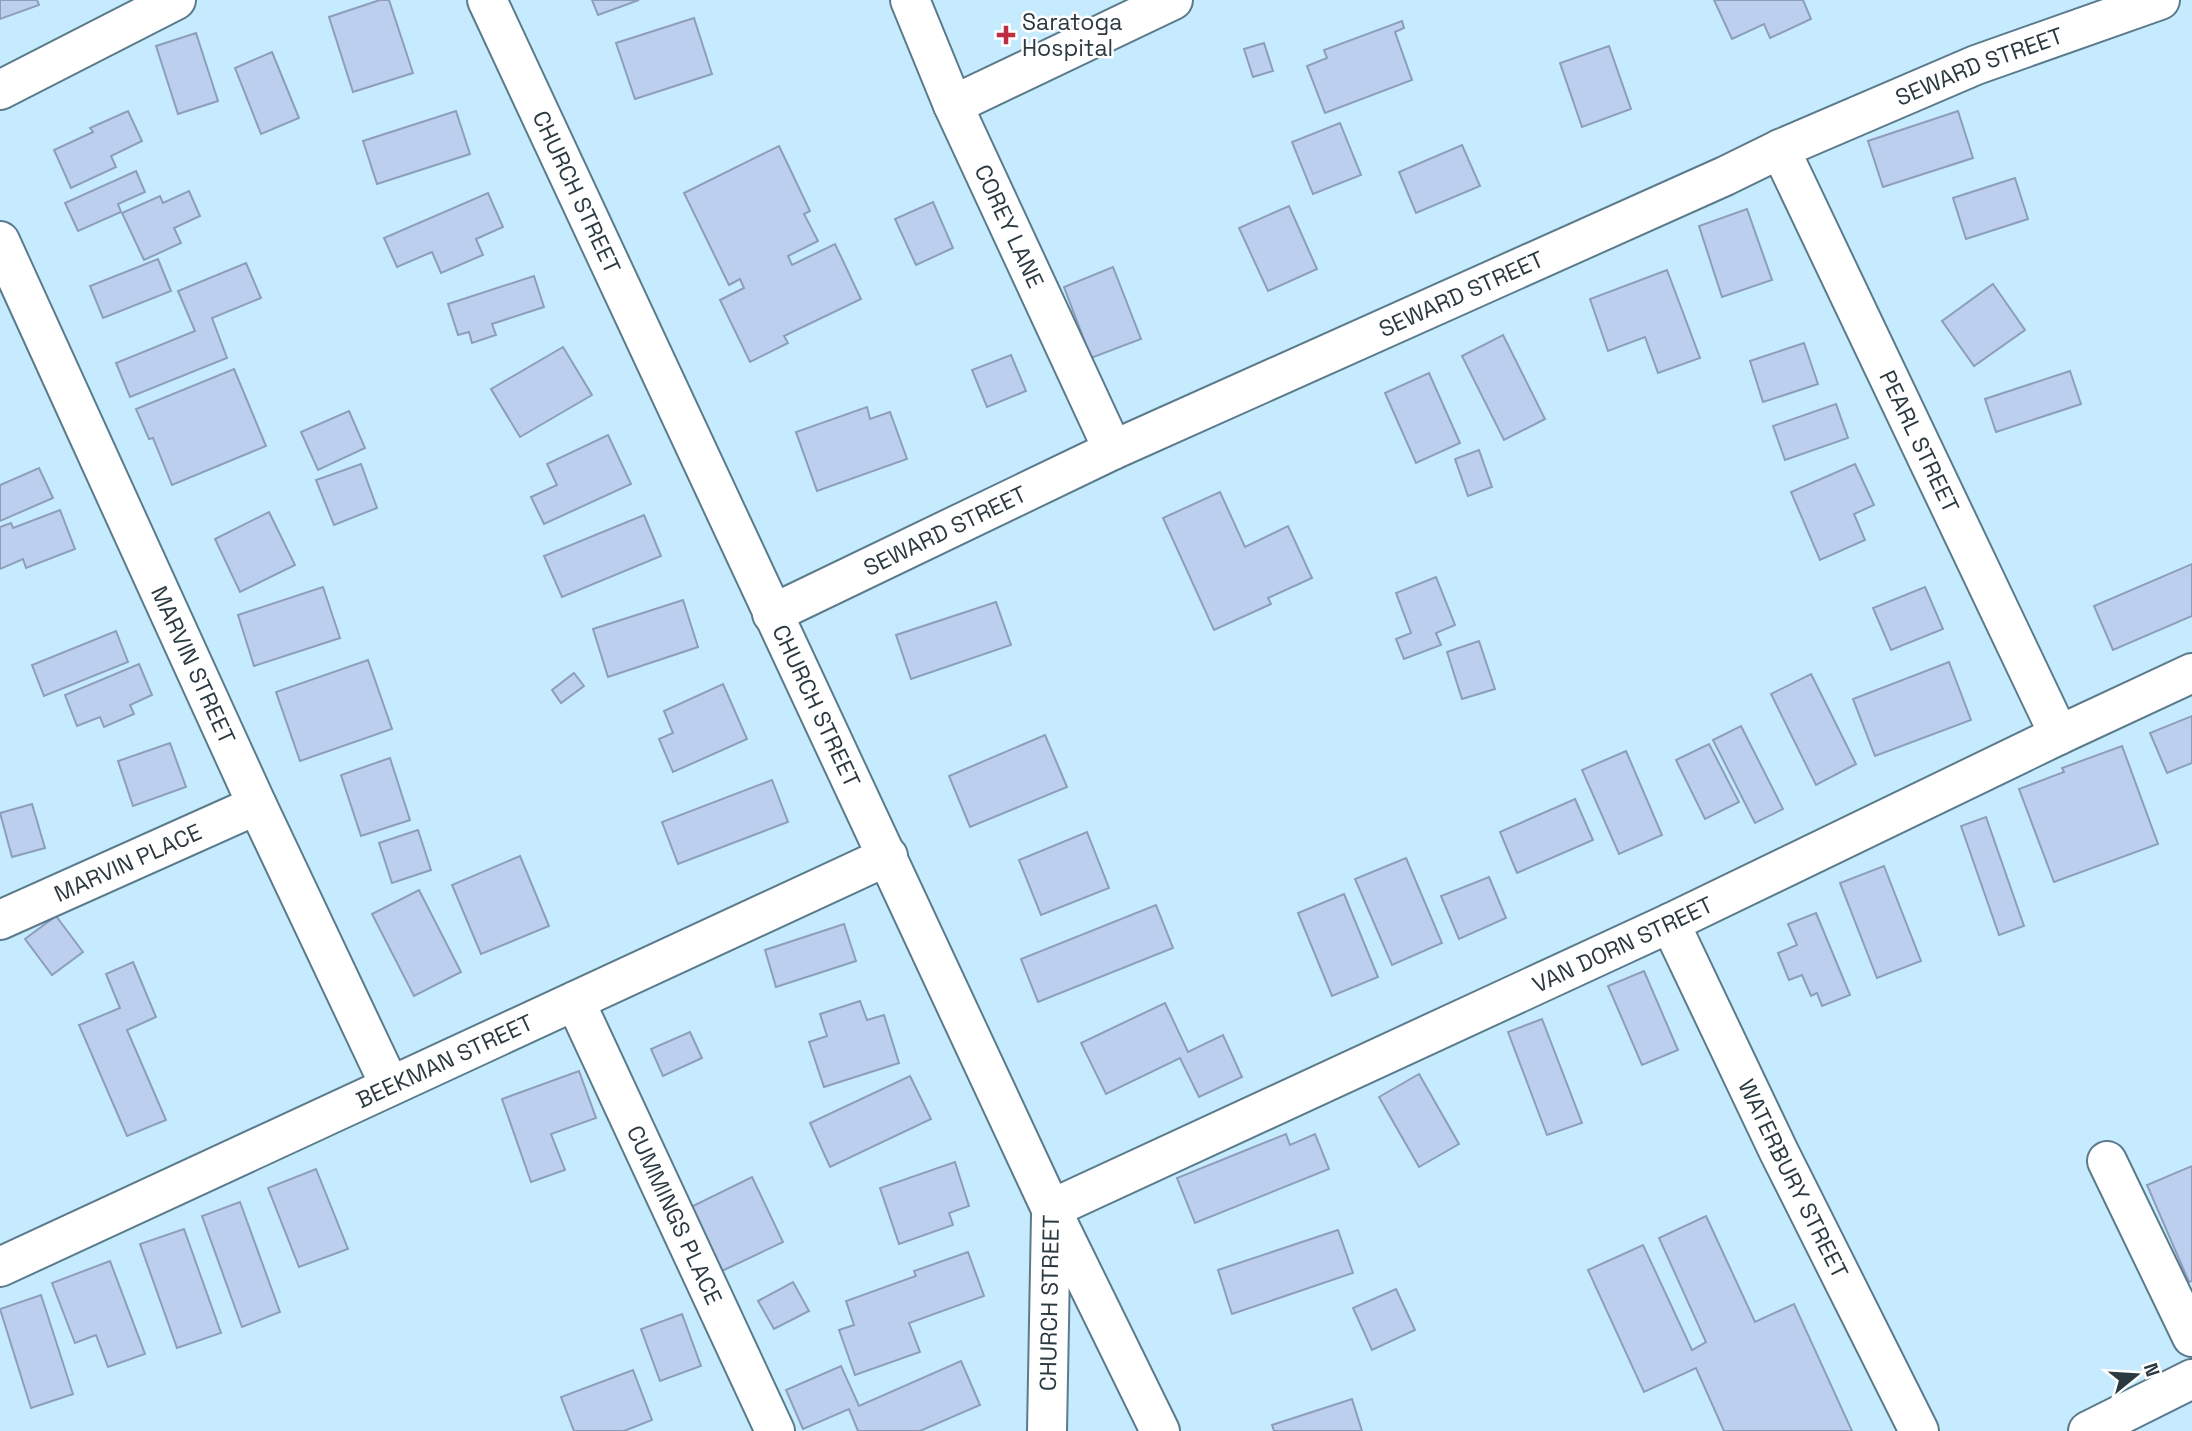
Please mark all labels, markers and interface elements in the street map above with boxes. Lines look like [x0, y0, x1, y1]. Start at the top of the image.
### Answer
place label: Saratoga Hospital [1022, 7, 1122, 63]
street label: SEWARD STREET [1891, 20, 2067, 113]
marker: Saratoga Hospital [996, 25, 1016, 45]
street label: CHURCH STREET [526, 106, 628, 278]
street label: COREY LANE [968, 160, 1051, 293]
street label: SEWARD STREET [1374, 244, 1549, 344]
street label: PEARL STREET [1873, 365, 1966, 518]
street label: SEWARD STREET [858, 479, 1032, 583]
street label: MARVIN STREET [144, 581, 242, 749]
street label: CHURCH STREET [765, 620, 867, 792]
street label: MARVIN PLACE [49, 817, 206, 909]
street label: VAN DORN STREET [1528, 889, 1718, 999]
street label: BEEKMAN STREET [351, 1007, 538, 1115]
street label: WATERBURY STREET [1732, 1074, 1855, 1284]
street label: CUMMINGS PLACE [620, 1121, 729, 1309]
street label: CHURCH STREET [1033, 1215, 1066, 1391]
north arrow [2101, 1340, 2171, 1410]
text: N [2138, 1360, 2166, 1380]

